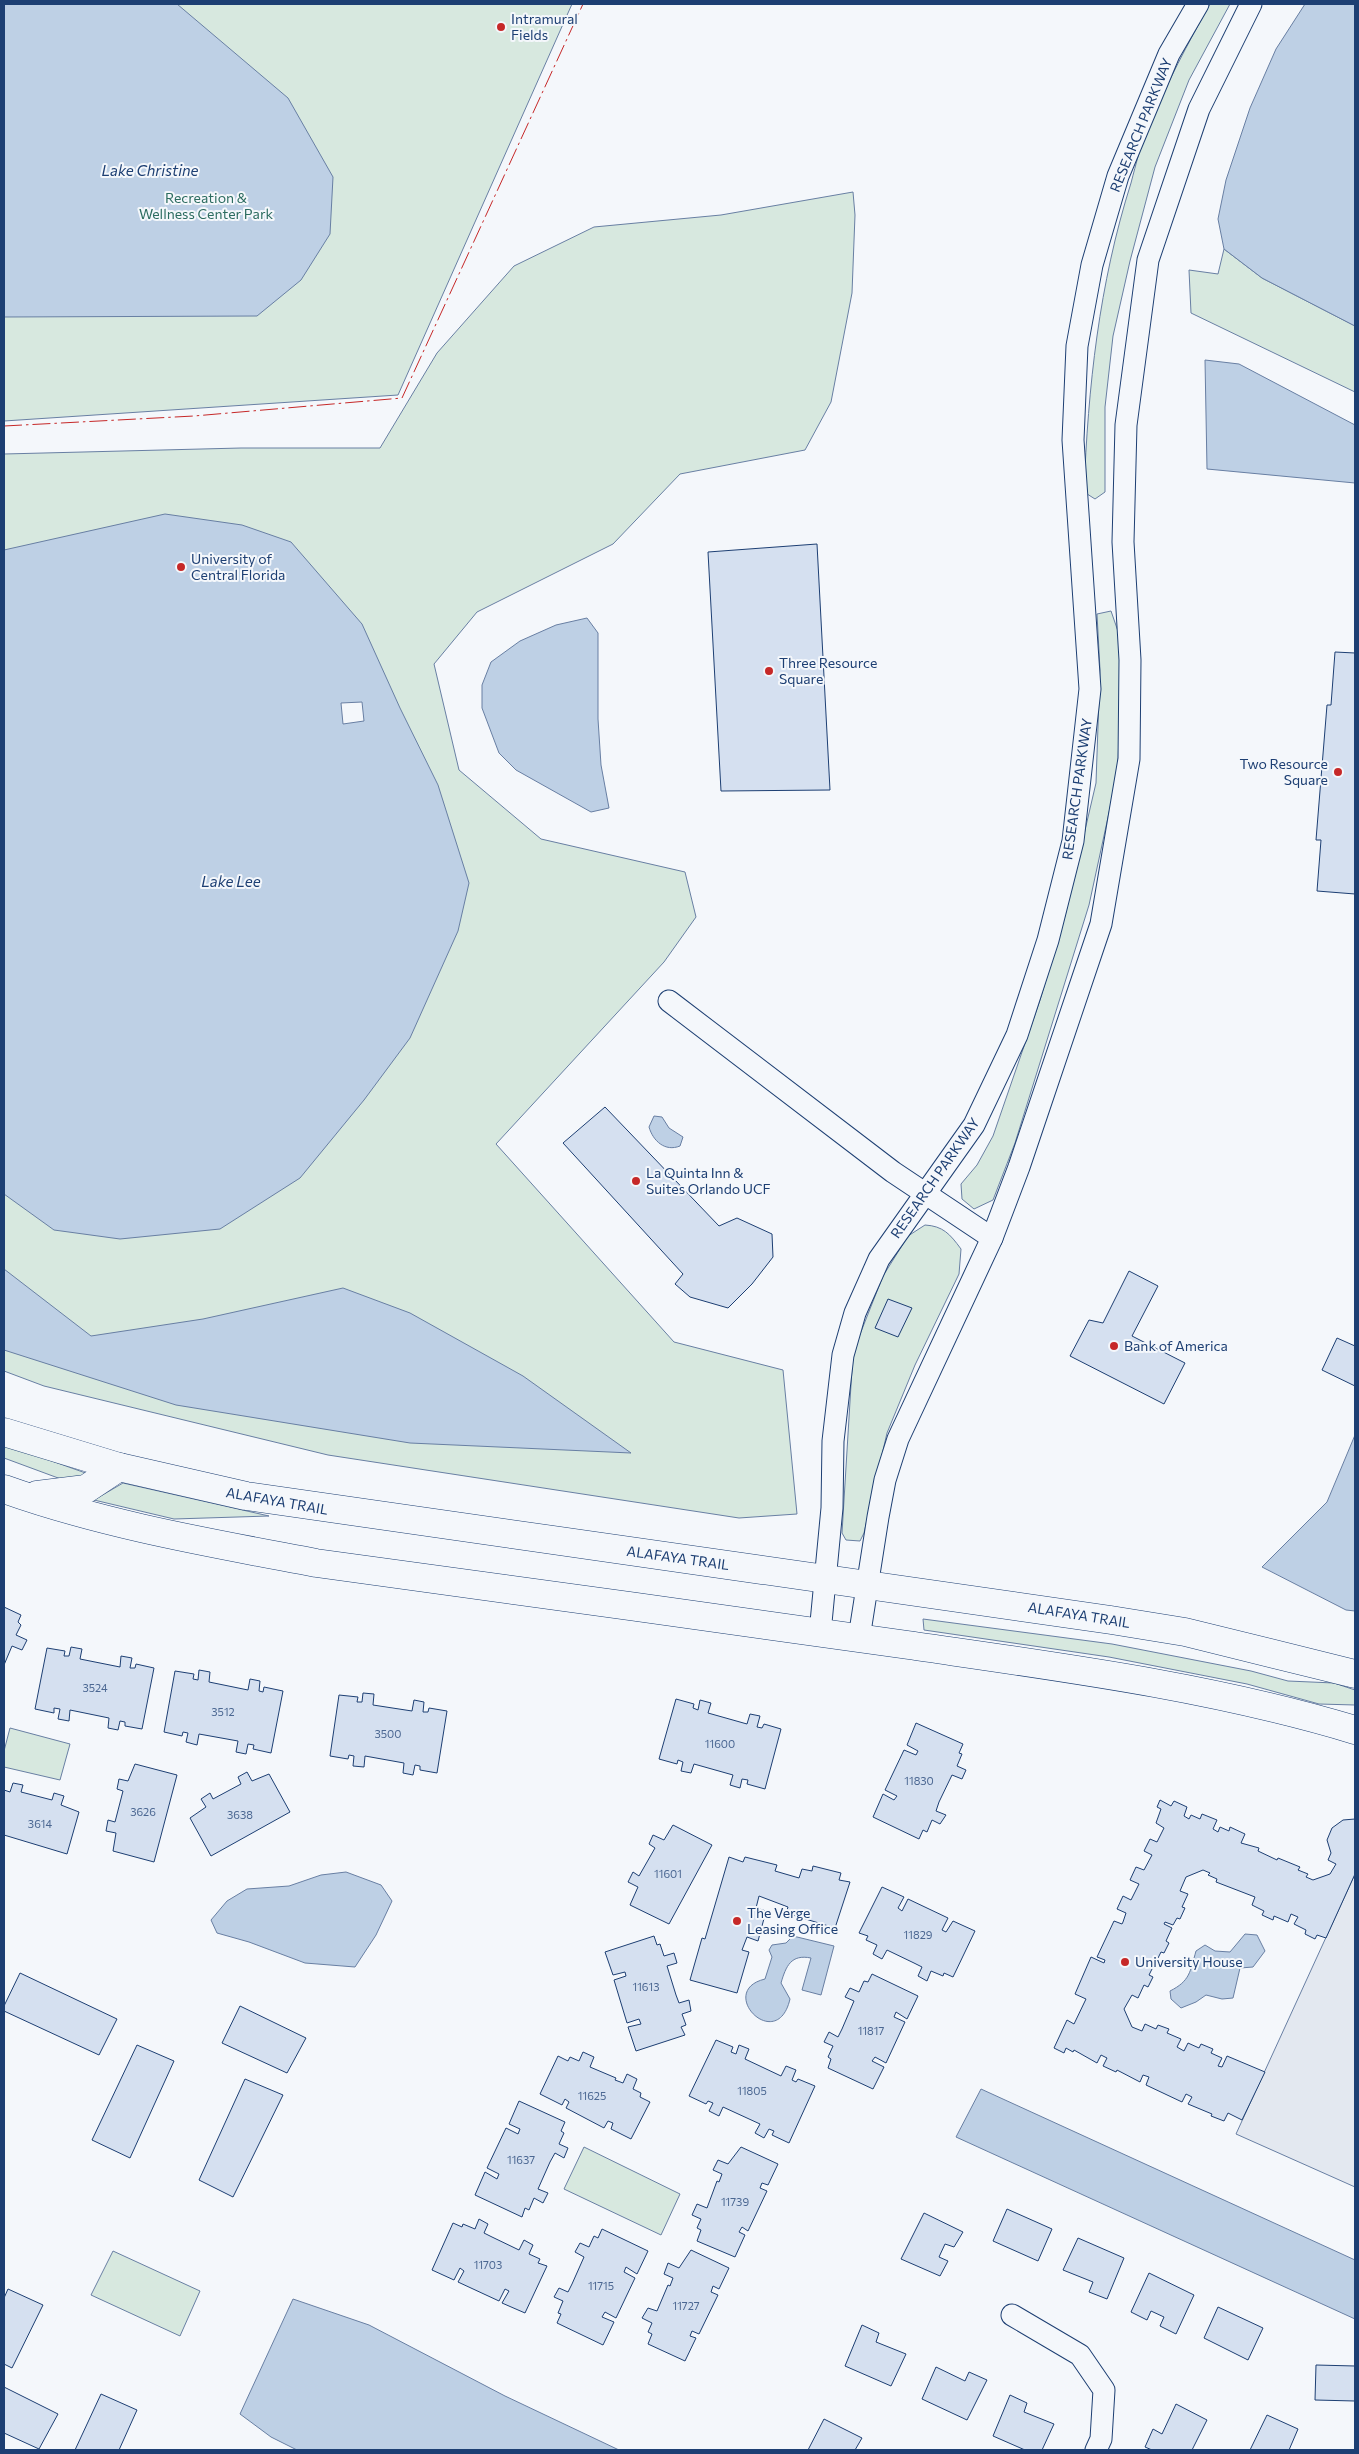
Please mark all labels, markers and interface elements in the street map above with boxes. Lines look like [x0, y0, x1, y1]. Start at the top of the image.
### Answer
place label: Intramural Fields [511, 10, 578, 43]
marker: Intramural Fields [495, 21, 507, 33]
street label: RESEARCH PARKWAY [1106, 55, 1175, 194]
water label: Lake Christine [101, 161, 199, 179]
park label: Recreation & Wellness Center Park [139, 189, 273, 222]
place label: University of Central Florida [191, 550, 285, 583]
marker: University of Central Florida [175, 561, 187, 573]
place label: Three Resource Square [779, 654, 877, 687]
marker: Three Resource Square [763, 665, 775, 677]
street label: RESEARCH PARKWAY [1058, 717, 1095, 861]
place label: Two Resource Square [1239, 755, 1328, 788]
marker: Two Resource Square [1332, 766, 1344, 778]
water label: Lake Lee [201, 872, 261, 890]
street label: RESEARCH PARKWAY [887, 1114, 983, 1241]
place label: La Quinta Inn & Suites Orlando UCF [646, 1164, 771, 1197]
marker: La Quinta Inn & Suites Orlando UCF [630, 1175, 642, 1187]
place label: Bank of America [1124, 1337, 1228, 1354]
marker: Bank of America [1108, 1340, 1120, 1352]
street label: ALAFAYA TRAIL [225, 1483, 329, 1518]
street label: ALAFAYA TRAIL [626, 1542, 730, 1573]
street label: ALAFAYA TRAIL [1027, 1598, 1131, 1631]
house number: 3524 [82, 1681, 108, 1694]
house number: 3512 [211, 1705, 235, 1718]
house number: 3500 [375, 1727, 401, 1740]
house number: 11600 [705, 1737, 735, 1750]
house number: 11830 [904, 1774, 934, 1787]
house number: 3626 [130, 1805, 156, 1818]
house number: 3638 [227, 1808, 253, 1821]
house number: 3614 [28, 1817, 53, 1830]
house number: 11601 [654, 1867, 682, 1880]
place label: The Verge Leasing Office [747, 1904, 838, 1937]
marker: The Verge Leasing Office [731, 1915, 743, 1927]
house number: 11829 [904, 1928, 933, 1941]
place label: University House [1135, 1953, 1243, 1970]
marker: University House [1119, 1956, 1131, 1968]
house number: 11613 [632, 1980, 660, 1993]
house number: 11817 [858, 2024, 884, 2037]
house number: 11805 [737, 2084, 767, 2097]
house number: 11625 [578, 2089, 606, 2102]
house number: 11637 [507, 2153, 535, 2166]
house number: 11739 [721, 2195, 749, 2208]
house number: 11703 [474, 2258, 502, 2271]
house number: 11715 [588, 2279, 614, 2292]
house number: 11727 [672, 2299, 700, 2312]

